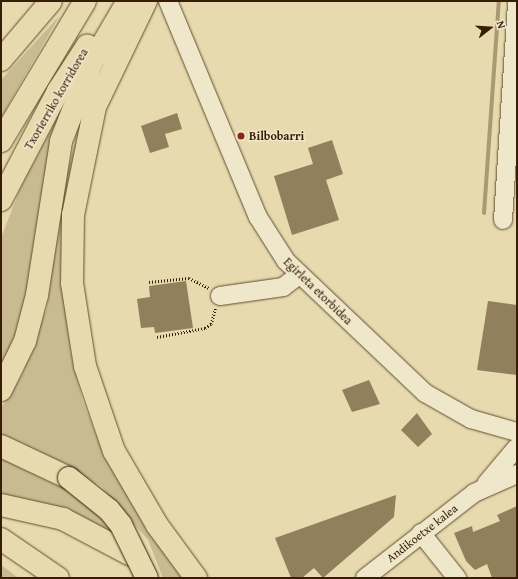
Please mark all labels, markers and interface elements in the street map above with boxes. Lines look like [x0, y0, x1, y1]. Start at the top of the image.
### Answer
north arrow [470, 8, 510, 48]
text: N [493, 19, 510, 30]
street label: Txorierriko korridorea [21, 46, 91, 152]
place label: Bilbobarri [249, 129, 304, 143]
marker: Bilbobarri [236, 131, 246, 141]
street label: Egirleta etorbidea [281, 255, 355, 327]
street label: Andikoetxe kalea [384, 501, 460, 565]

